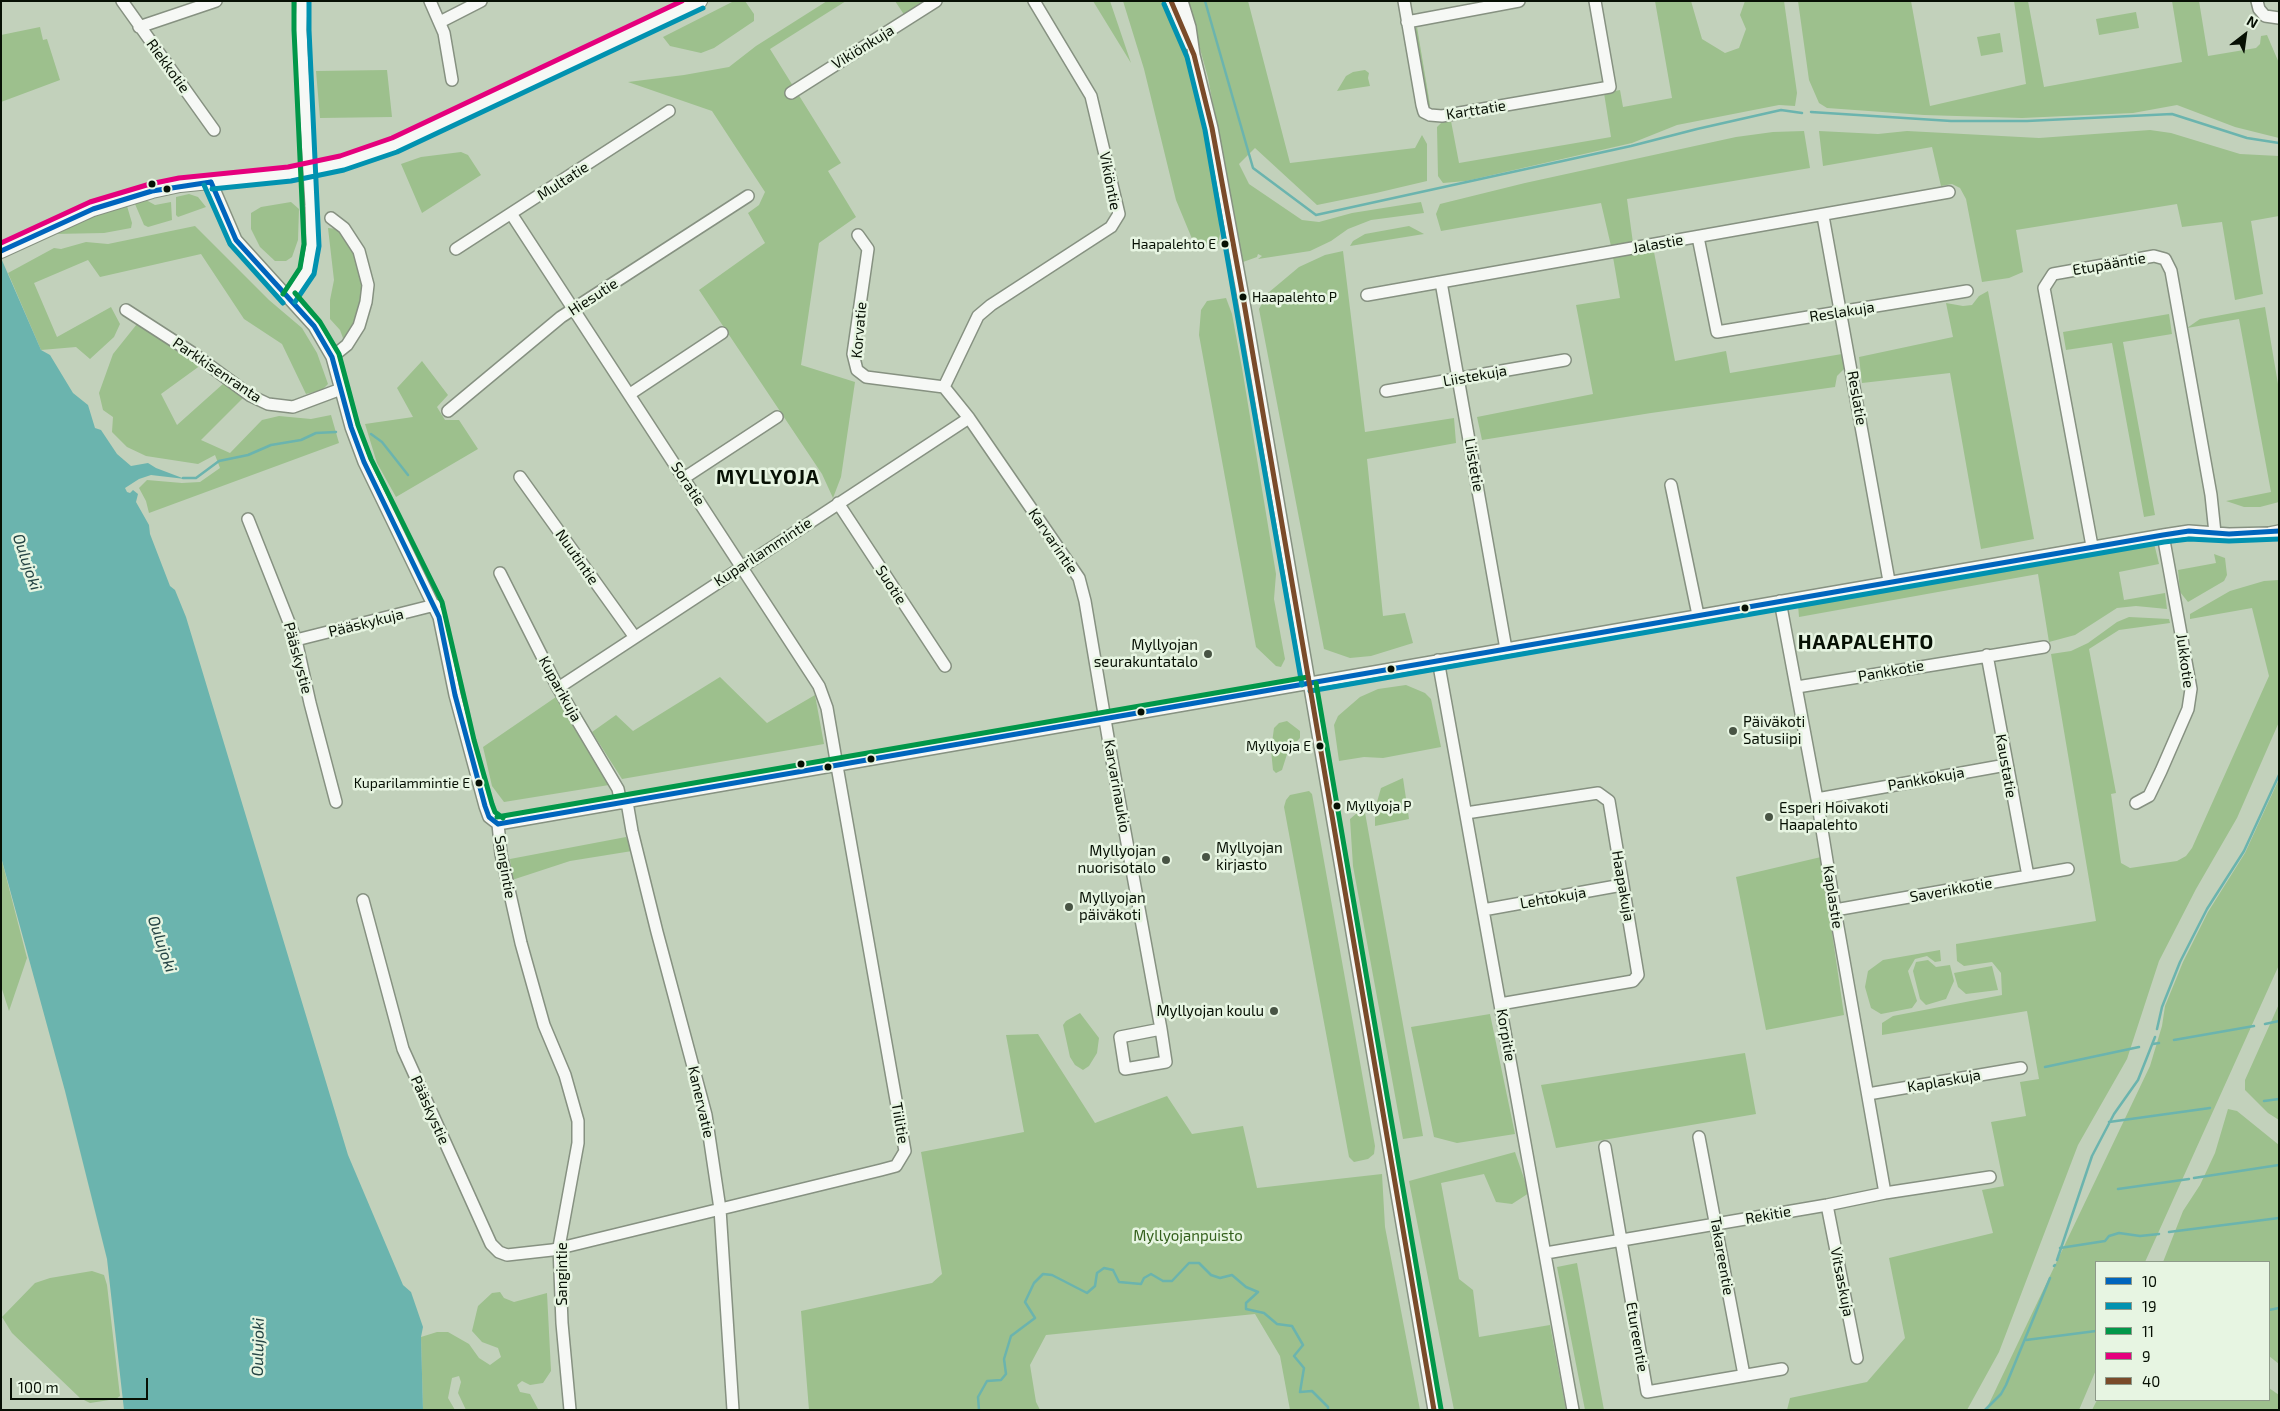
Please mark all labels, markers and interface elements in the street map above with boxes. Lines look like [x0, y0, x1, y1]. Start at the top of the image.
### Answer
north arrow [2220, 10, 2270, 60]
text: N [2244, 12, 2261, 31]
street label: Vikiönkuja [829, 21, 897, 73]
street label: Riekkotie [142, 36, 194, 96]
street label: Karttatie [1445, 96, 1507, 124]
street label: Vikiöntie [1096, 150, 1124, 212]
street label: Multatie [534, 158, 592, 204]
unlabelled marker [147, 179, 157, 189]
unlabelled marker [162, 184, 172, 194]
street label: Jalastie [1631, 231, 1685, 257]
place label: Haapalehto E [1131, 236, 1216, 252]
marker: Haapalehto E [1220, 239, 1230, 249]
street label: Etupääntie [2071, 249, 2147, 279]
street label: Hiesutie [565, 274, 621, 320]
place label: Haapalehto P [1252, 289, 1337, 305]
marker: Haapalehto P [1238, 292, 1248, 302]
street label: Reslakuja [1808, 298, 1876, 326]
street label: Korvatie [848, 301, 870, 359]
street label: Parkkisenranta [169, 334, 265, 406]
street label: Liistekuja [1442, 362, 1508, 390]
street label: Reslatie [1843, 369, 1871, 427]
street label: Liistetie [1460, 437, 1488, 493]
street label: Soratie [667, 459, 709, 509]
district label: MYLLYOJA [715, 465, 821, 489]
street label: Karvarintie [1025, 505, 1081, 577]
street label: Kuparilammintie [711, 514, 815, 590]
street label: Nuutintie [551, 526, 603, 588]
water label: Oulujoki [8, 531, 46, 593]
street label: Suotie [872, 562, 910, 608]
unlabelled marker [1740, 603, 1750, 613]
street label: Pääskykuja [327, 605, 405, 641]
street label: Pääskystie [280, 620, 316, 696]
district label: HAAPALEHTO [1797, 630, 1935, 654]
street label: Jukkotie [2172, 633, 2198, 689]
place label: Myllyojan seurakuntatalo [1094, 636, 1198, 671]
marker: Myllyojan seurakuntatalo [1202, 648, 1214, 660]
street label: Kuparikuja [535, 653, 585, 725]
street label: Pankkotie [1857, 656, 1925, 686]
unlabelled marker [1386, 664, 1396, 674]
unlabelled marker [1136, 707, 1146, 717]
place label: Päiväkoti Satusiipi [1743, 713, 1805, 748]
marker: Päiväkoti Satusiipi [1727, 725, 1739, 737]
street label: Kaustatie [1992, 733, 2020, 799]
street label: Karvarinaukio [1100, 738, 1134, 834]
place label: Myllyoja E [1246, 738, 1311, 754]
marker: Myllyoja E [1315, 741, 1325, 751]
unlabelled marker [866, 754, 876, 764]
unlabelled marker [796, 759, 806, 769]
unlabelled marker [823, 762, 833, 772]
street label: Pankkokuja [1886, 763, 1966, 795]
place label: Kuparilammintie E [354, 775, 470, 791]
marker: Kuparilammintie E [474, 778, 484, 788]
place label: Myllyoja P [1346, 798, 1412, 814]
place label: Esperi Hoivakoti Haapalehto [1779, 799, 1889, 834]
marker: Myllyoja P [1332, 801, 1342, 811]
marker: Esperi Hoivakoti Haapalehto [1763, 811, 1775, 823]
street label: Sangintie [491, 834, 519, 900]
place label: Myllyojan kirjasto [1216, 839, 1283, 874]
place label: Myllyojan nuorisotalo [1077, 842, 1156, 877]
street label: Haapakuja [1608, 849, 1638, 923]
marker: Myllyojan kirjasto [1200, 851, 1212, 863]
marker: Myllyojan nuorisotalo [1160, 854, 1172, 866]
street label: Kaplastie [1819, 864, 1847, 930]
street label: Saverikkotie [1908, 874, 1994, 906]
street label: Lehtokuja [1519, 883, 1587, 913]
place label: Myllyojan päiväkoti [1079, 889, 1146, 924]
marker: Myllyojan päiväkoti [1063, 901, 1075, 913]
water label: Oulujoki [143, 913, 181, 975]
place label: Myllyojan koulu [1156, 1002, 1264, 1020]
marker: Myllyojan koulu [1268, 1005, 1280, 1017]
street label: Korpitie [1493, 1007, 1519, 1063]
street label: Kanervatie [684, 1064, 718, 1140]
street label: Kaplaskuja [1906, 1066, 1982, 1096]
street label: Pääskystie [407, 1073, 453, 1147]
street label: Tiilitie [888, 1101, 912, 1145]
street label: Rekitie [1744, 1202, 1792, 1228]
street label: Takareentie [1706, 1215, 1738, 1297]
park label: Myllyojanpuisto [1133, 1227, 1243, 1245]
street label: Sangintie [553, 1242, 571, 1306]
street label: Vitsaskuja [1826, 1246, 1858, 1318]
legend [2095, 1261, 2270, 1401]
text: 10 [2142, 1272, 2157, 1290]
text: 19 [2142, 1297, 2157, 1315]
street label: Etureentie [1622, 1301, 1652, 1373]
water label: Oulujoki [248, 1317, 268, 1377]
text: 11 [2142, 1322, 2154, 1340]
text: 9 [2142, 1347, 2151, 1365]
scale bar [12, 1368, 150, 1400]
text: 40 [2142, 1372, 2160, 1390]
text: 100 m [18, 1378, 59, 1396]

